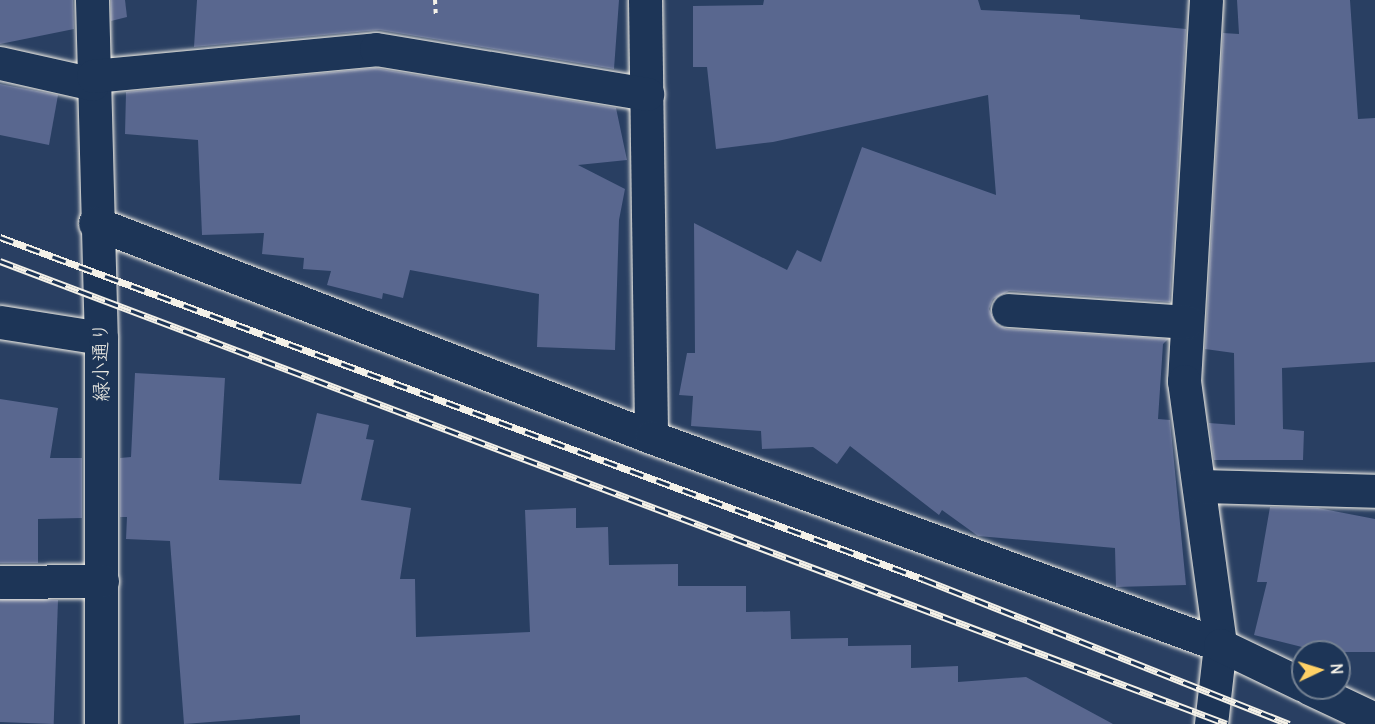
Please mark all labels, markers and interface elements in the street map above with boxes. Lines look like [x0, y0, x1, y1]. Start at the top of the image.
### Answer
street label: 緑小通り [87, 322, 113, 402]
north arrow [1291, 640, 1351, 700]
text: N [1327, 663, 1347, 675]

